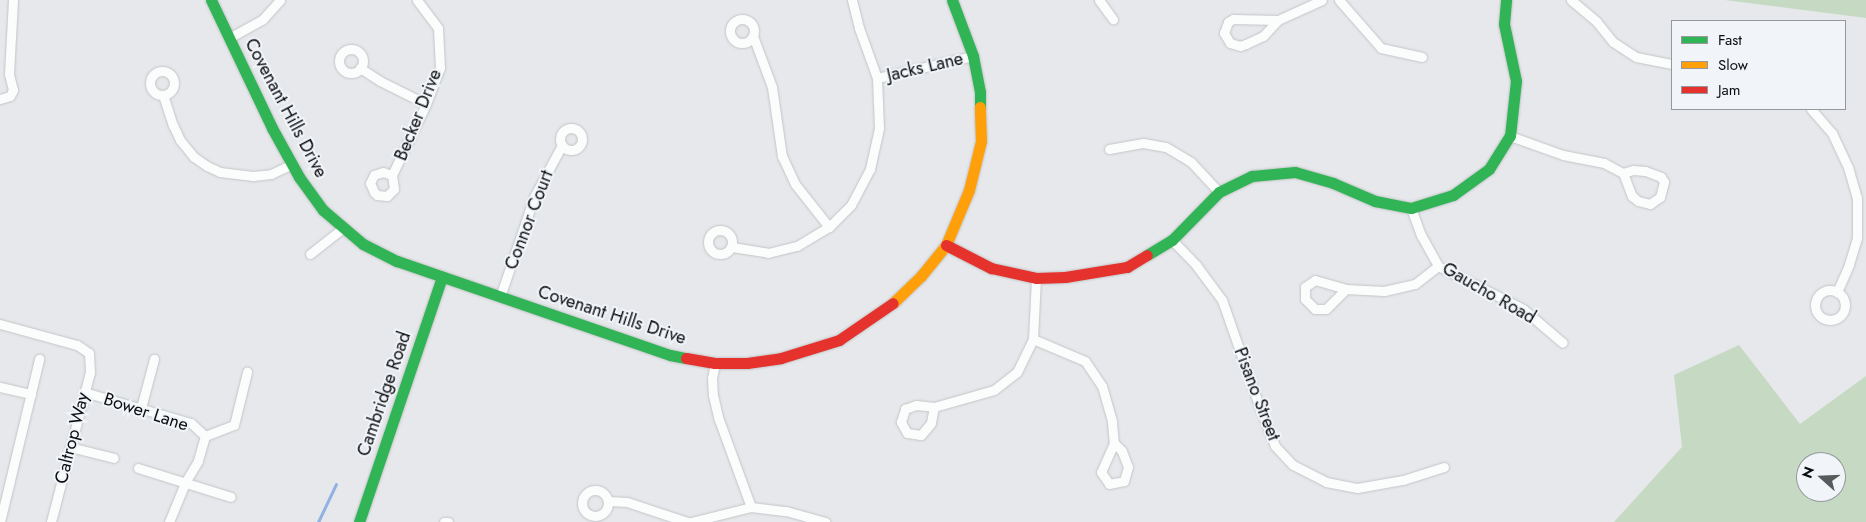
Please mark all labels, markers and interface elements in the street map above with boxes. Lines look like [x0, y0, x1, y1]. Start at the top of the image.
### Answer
legend [1671, 20, 1846, 110]
text: Fast [1718, 29, 1742, 51]
street label: Covenant Hills Drive [240, 35, 332, 181]
street label: Jacks Lane [885, 48, 965, 86]
text: Slow [1718, 54, 1748, 76]
street label: Becker Drive [390, 66, 446, 164]
text: Jam [1718, 79, 1741, 101]
street label: Connor Court [500, 167, 558, 273]
street label: Gaucho Road [1438, 258, 1540, 328]
street label: Covenant Hills Drive [535, 281, 689, 349]
street label: Cambridge Road [353, 329, 415, 459]
street label: Pisano Street [1229, 344, 1285, 444]
street label: Bower Lane [101, 388, 191, 436]
street label: Caltrop Way [50, 390, 94, 486]
north arrow [1796, 452, 1846, 502]
text: N [1797, 464, 1819, 481]

